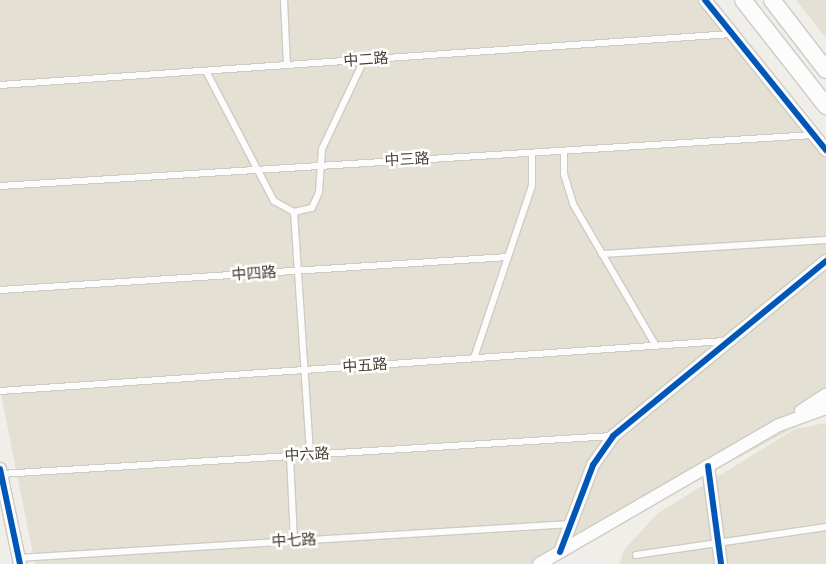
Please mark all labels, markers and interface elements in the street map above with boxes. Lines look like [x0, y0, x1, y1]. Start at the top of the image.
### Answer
street label: 中二路 [343, 49, 389, 71]
street label: 中三路 [384, 150, 430, 170]
street label: 中四路 [231, 263, 277, 285]
street label: 中五路 [342, 355, 388, 377]
street label: 中六路 [284, 445, 330, 465]
street label: 中七路 [271, 531, 317, 551]

